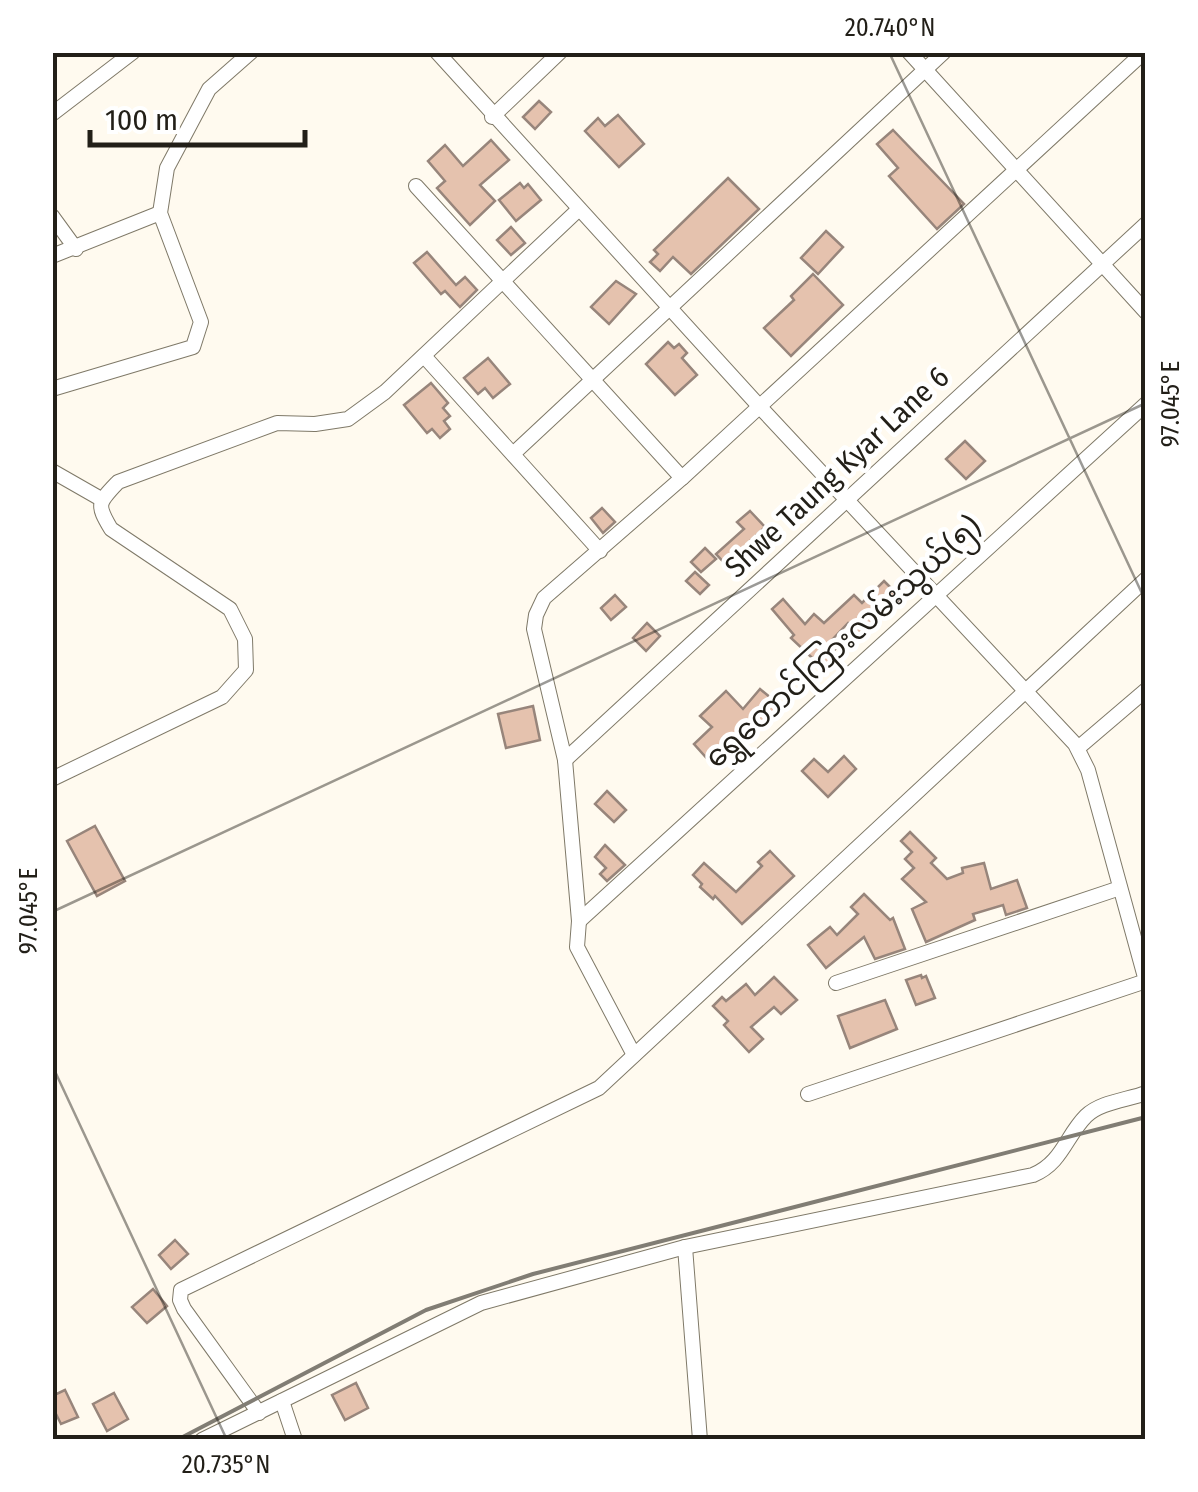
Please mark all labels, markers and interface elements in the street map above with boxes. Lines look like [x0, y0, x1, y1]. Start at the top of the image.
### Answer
text: 20.740°N [845, 13, 935, 43]
scale bar [90, 85, 305, 147]
text: 100 m [105, 102, 178, 138]
street label: Shwe Taung Kyar Lane 6 [718, 359, 956, 585]
text: 97.045°E [1156, 361, 1186, 447]
street label: ရွှေတောင်ကြားလမ်းသွယ်(၅) [695, 505, 993, 781]
text: 97.045°E [14, 868, 44, 954]
text: 20.735°N [182, 1450, 270, 1480]

